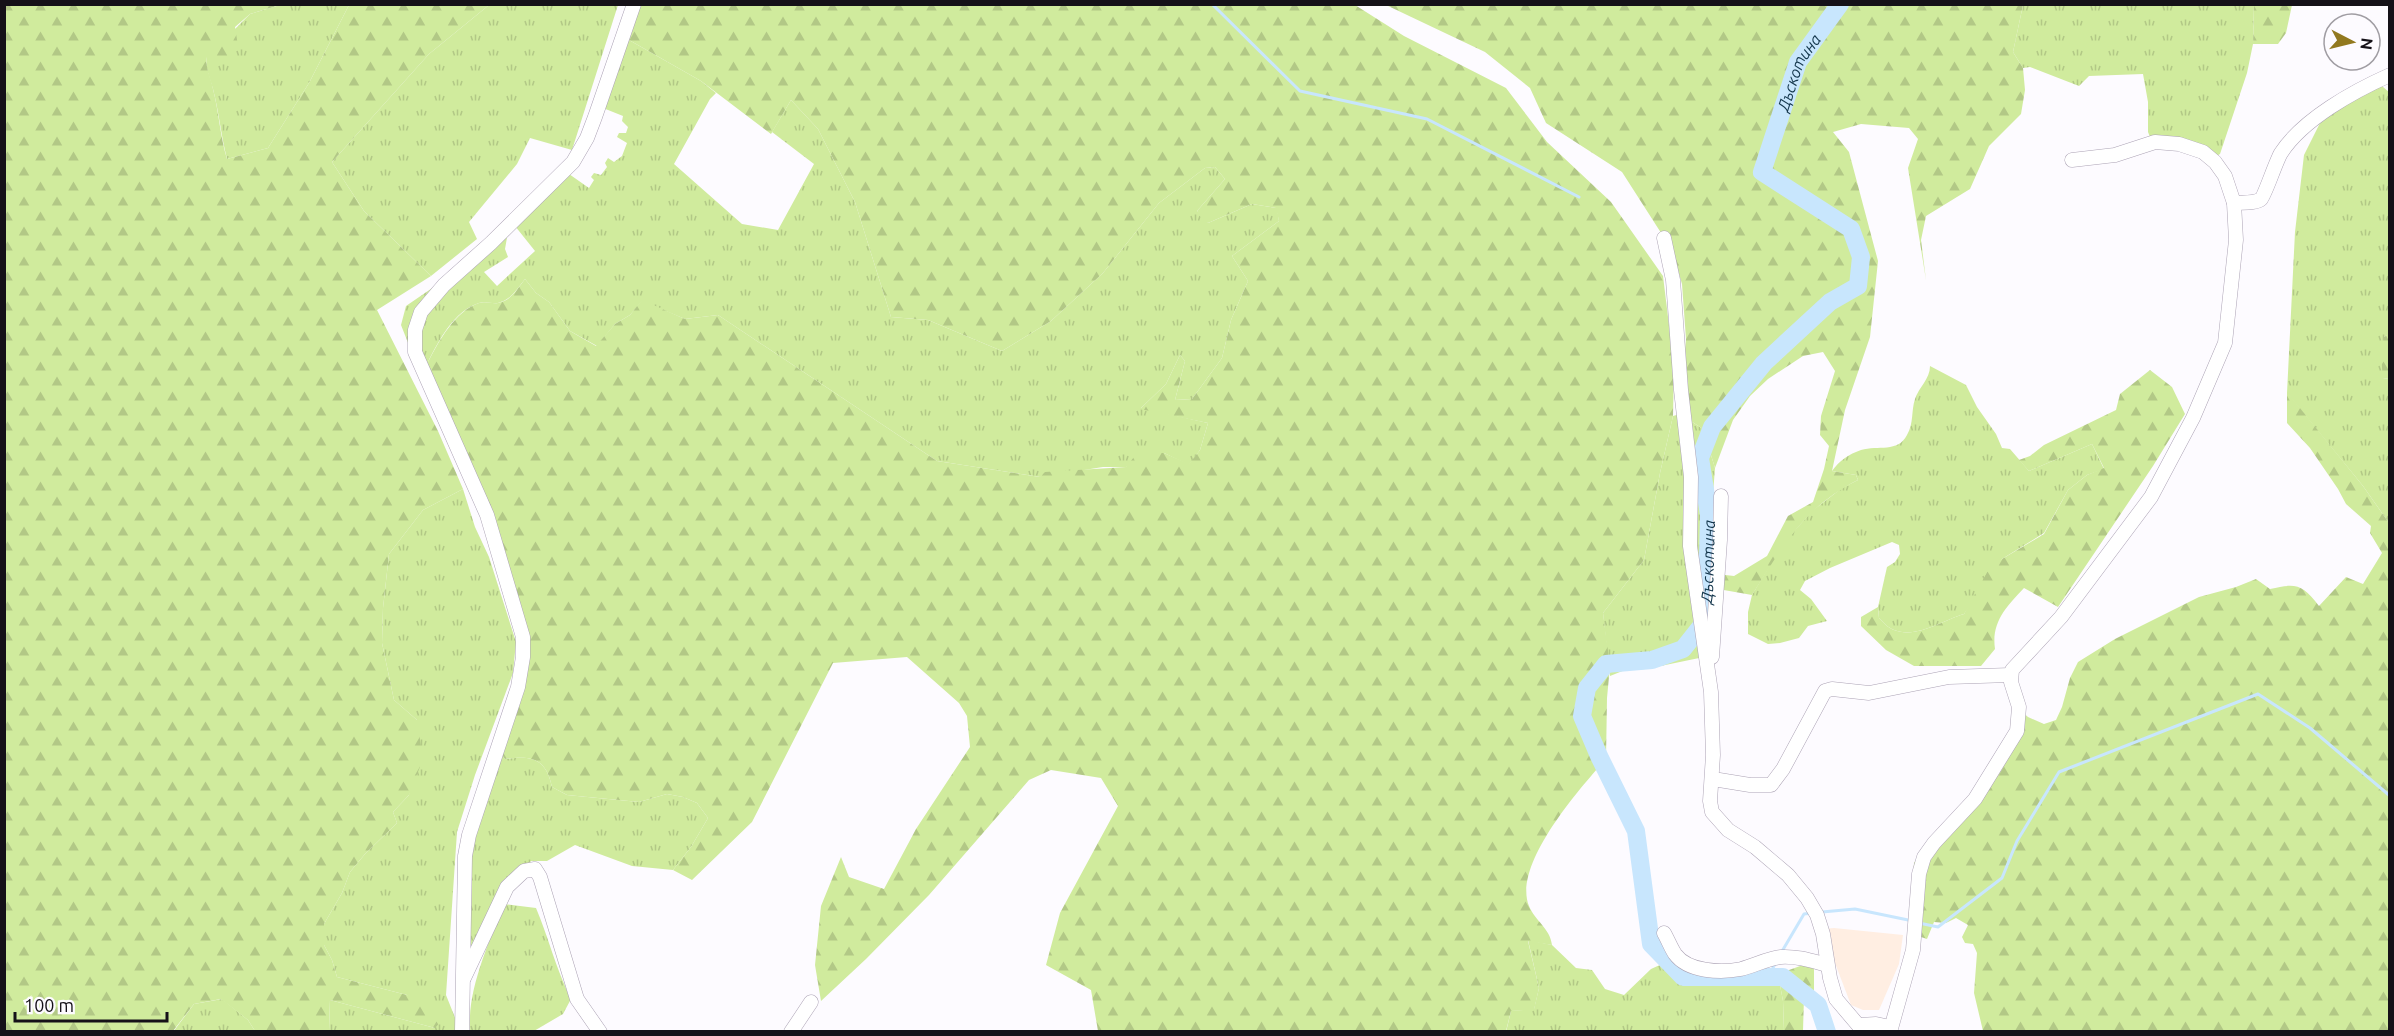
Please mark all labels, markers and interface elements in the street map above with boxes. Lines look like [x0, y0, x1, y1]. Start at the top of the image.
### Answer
north arrow [2322, 12, 2382, 72]
water label: Дъскотина [1773, 30, 1824, 115]
text: N [2357, 37, 2377, 51]
water label: Дъскотина [1696, 519, 1718, 606]
scale bar [15, 985, 166, 1023]
text: 100 m [24, 995, 74, 1015]

